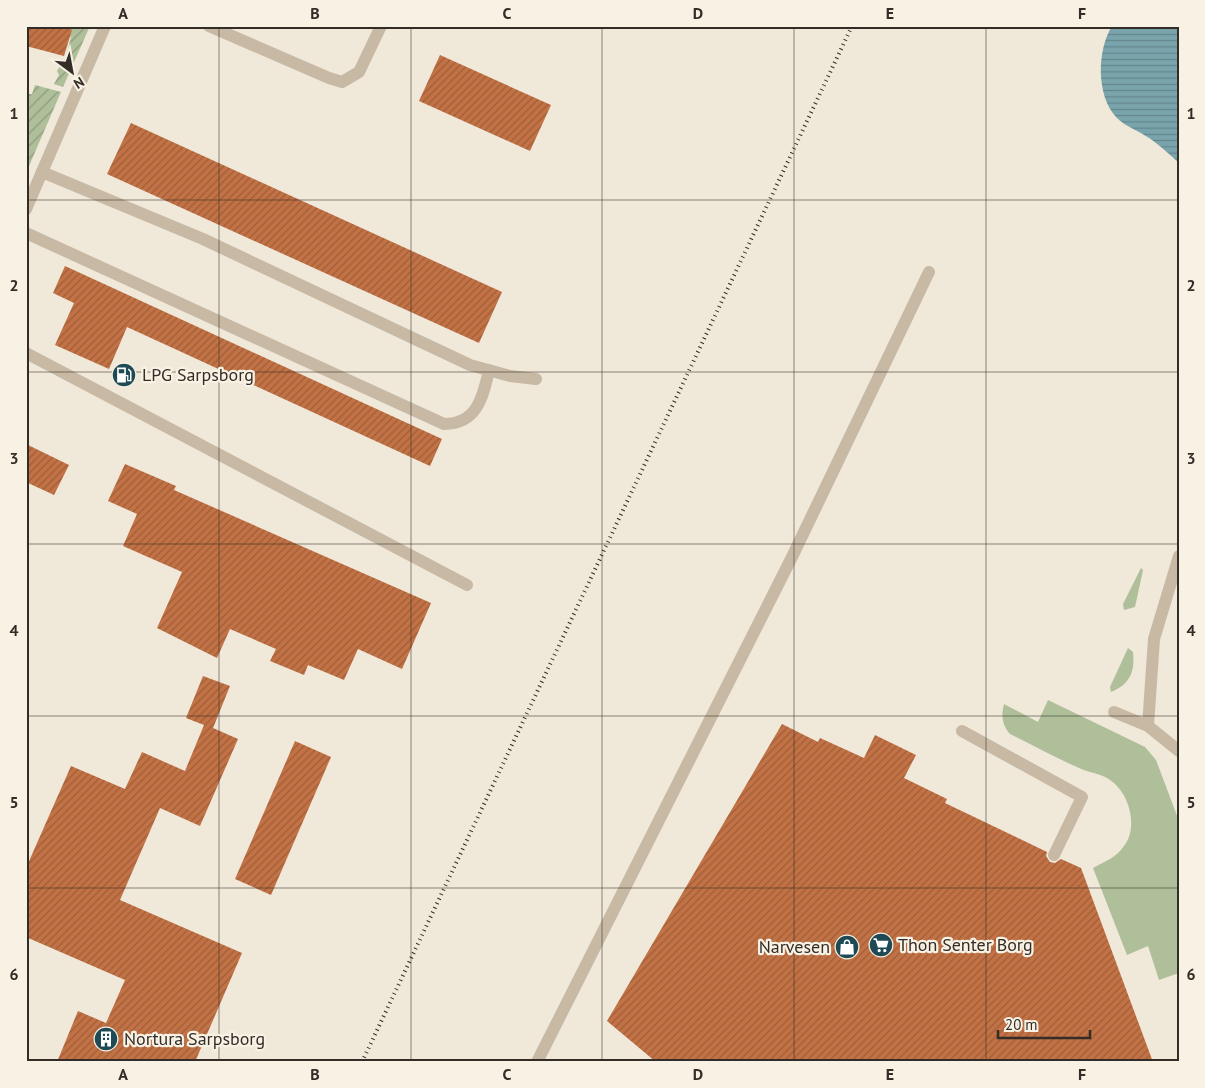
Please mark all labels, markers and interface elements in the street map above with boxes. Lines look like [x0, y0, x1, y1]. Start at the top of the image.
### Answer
text: A [118, 3, 128, 23]
text: B [310, 3, 320, 23]
text: C [503, 3, 512, 23]
text: D [693, 3, 703, 23]
text: E [886, 3, 894, 23]
text: F [1078, 3, 1086, 23]
north arrow [48, 48, 98, 98]
text: N [70, 73, 88, 93]
text: 1 [9, 103, 19, 123]
text: 1 [1186, 103, 1196, 123]
text: 2 [9, 275, 19, 295]
text: 2 [1186, 275, 1196, 295]
fuel station icon: LPG Sarpsborg [111, 362, 137, 388]
place label: LPG Sarpsborg [142, 363, 254, 386]
text: 3 [9, 448, 19, 468]
text: 3 [1186, 448, 1196, 468]
text: 4 [9, 620, 19, 640]
text: 4 [1186, 620, 1196, 640]
text: 5 [9, 792, 19, 812]
text: 5 [1186, 792, 1196, 812]
supermarket icon: Thon Senter Borg [868, 932, 894, 958]
place label: Thon Senter Borg [898, 933, 1033, 956]
shop icon: Narvesen [834, 934, 860, 960]
place label: Narvesen [759, 935, 830, 958]
text: 6 [9, 964, 19, 984]
text: 6 [1186, 964, 1196, 984]
scale bar [998, 1008, 1090, 1040]
text: 20 m [1005, 1015, 1038, 1034]
building icon: Nortura Sarpsborg [93, 1026, 119, 1052]
place label: Nortura Sarpsborg [124, 1027, 265, 1050]
text: A [118, 1064, 128, 1084]
text: B [310, 1064, 320, 1084]
text: C [503, 1064, 512, 1084]
text: D [693, 1064, 703, 1084]
text: E [886, 1064, 894, 1084]
text: F [1078, 1064, 1086, 1084]

